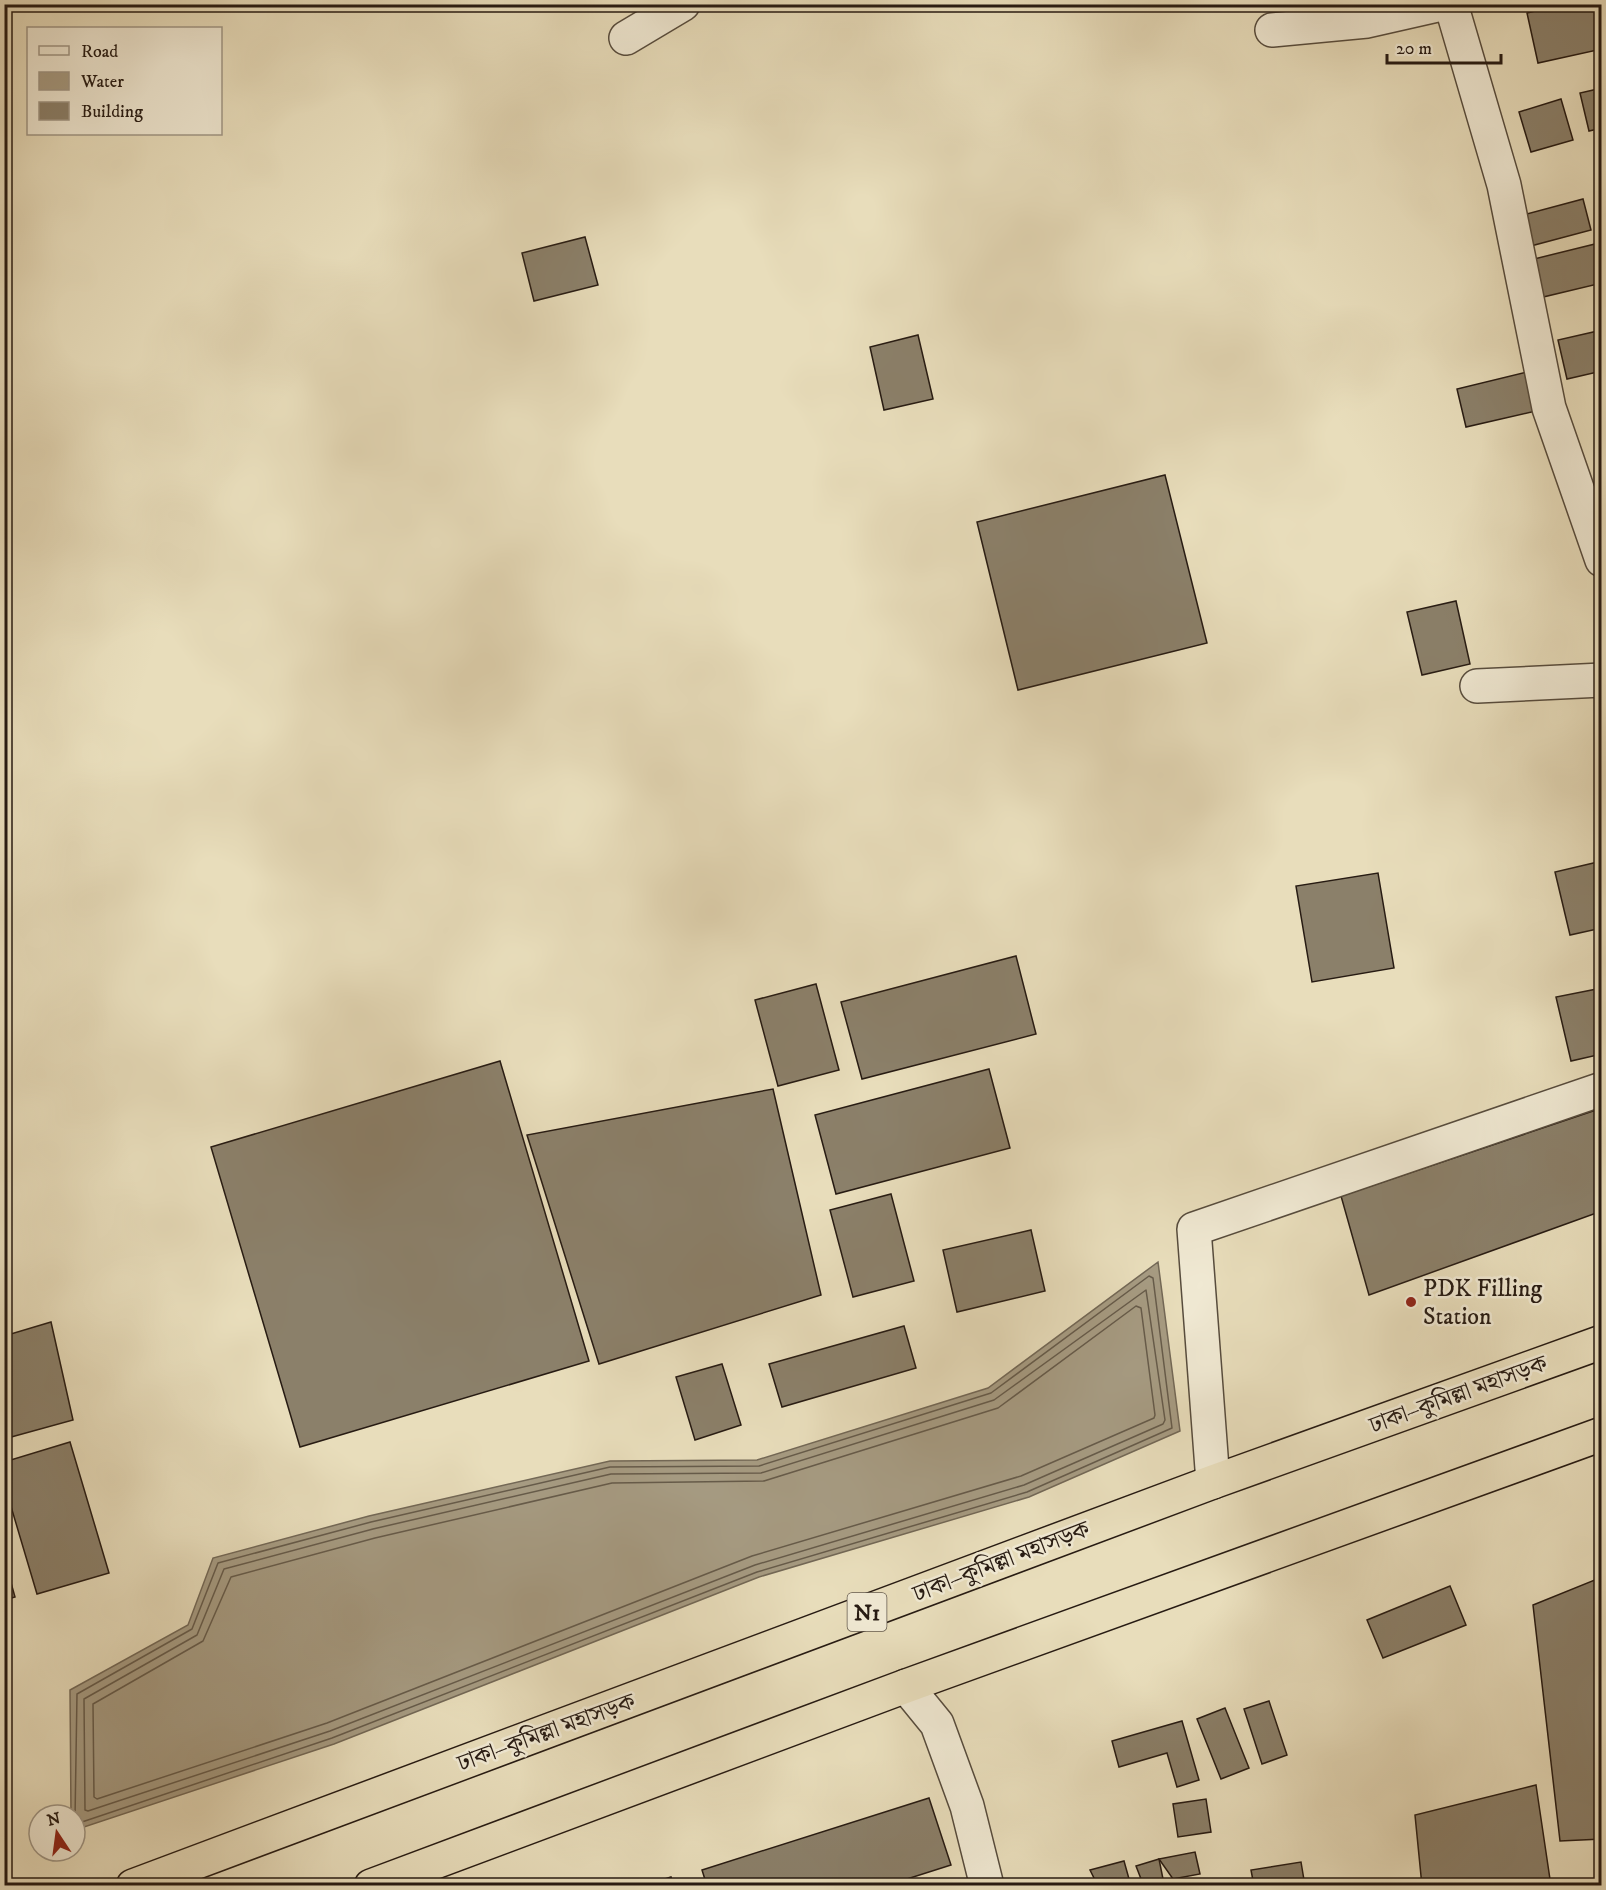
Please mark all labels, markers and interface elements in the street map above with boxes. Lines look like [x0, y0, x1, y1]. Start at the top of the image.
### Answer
legend [27, 27, 222, 135]
scale bar [1387, 27, 1501, 65]
text: 20 m [1396, 38, 1432, 60]
text: Road [81, 41, 118, 63]
text: Water [80, 71, 124, 93]
text: Building [81, 101, 143, 123]
place label: PDK Filling Station [1423, 1274, 1543, 1332]
marker: PDK Filling Station [1404, 1295, 1418, 1309]
street label: ঢাকা–কুমিল্লা মহাসড়ক [1364, 1349, 1552, 1441]
street label: ঢাকা–কুমিল্লা মহাসড়ক [908, 1514, 1095, 1610]
road number: N1 [848, 1593, 886, 1631]
street label: ঢাকা–কুমিল্লা মহাসড়ক [452, 1687, 640, 1779]
north arrow [27, 1803, 87, 1863]
text: N [45, 1808, 63, 1831]

